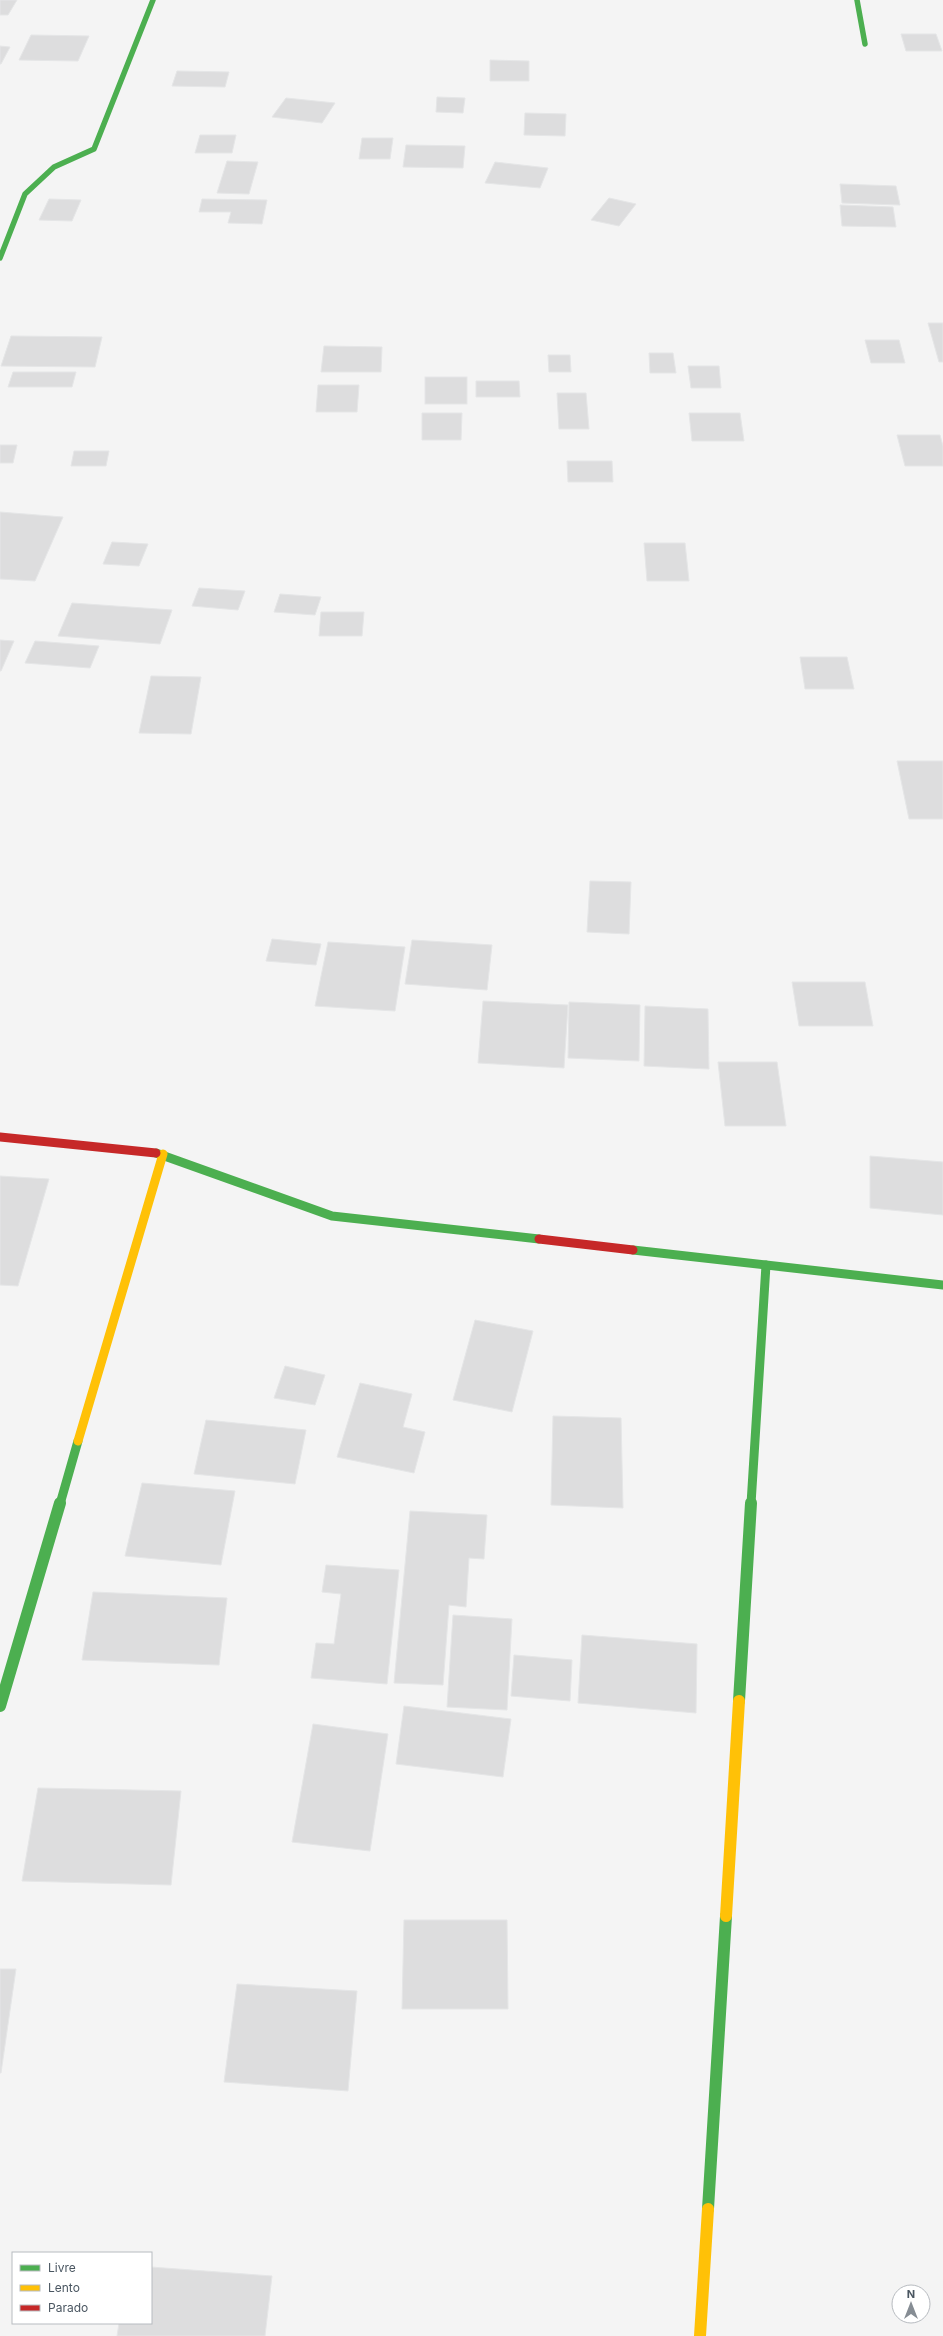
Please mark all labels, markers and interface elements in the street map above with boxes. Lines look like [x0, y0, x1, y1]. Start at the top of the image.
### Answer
legend [12, 2252, 152, 2324]
text: Livre [48, 2260, 76, 2275]
text: Lento [48, 2280, 80, 2295]
north arrow [891, 2284, 931, 2324]
text: N [907, 2287, 915, 2301]
text: Parado [48, 2300, 88, 2315]

